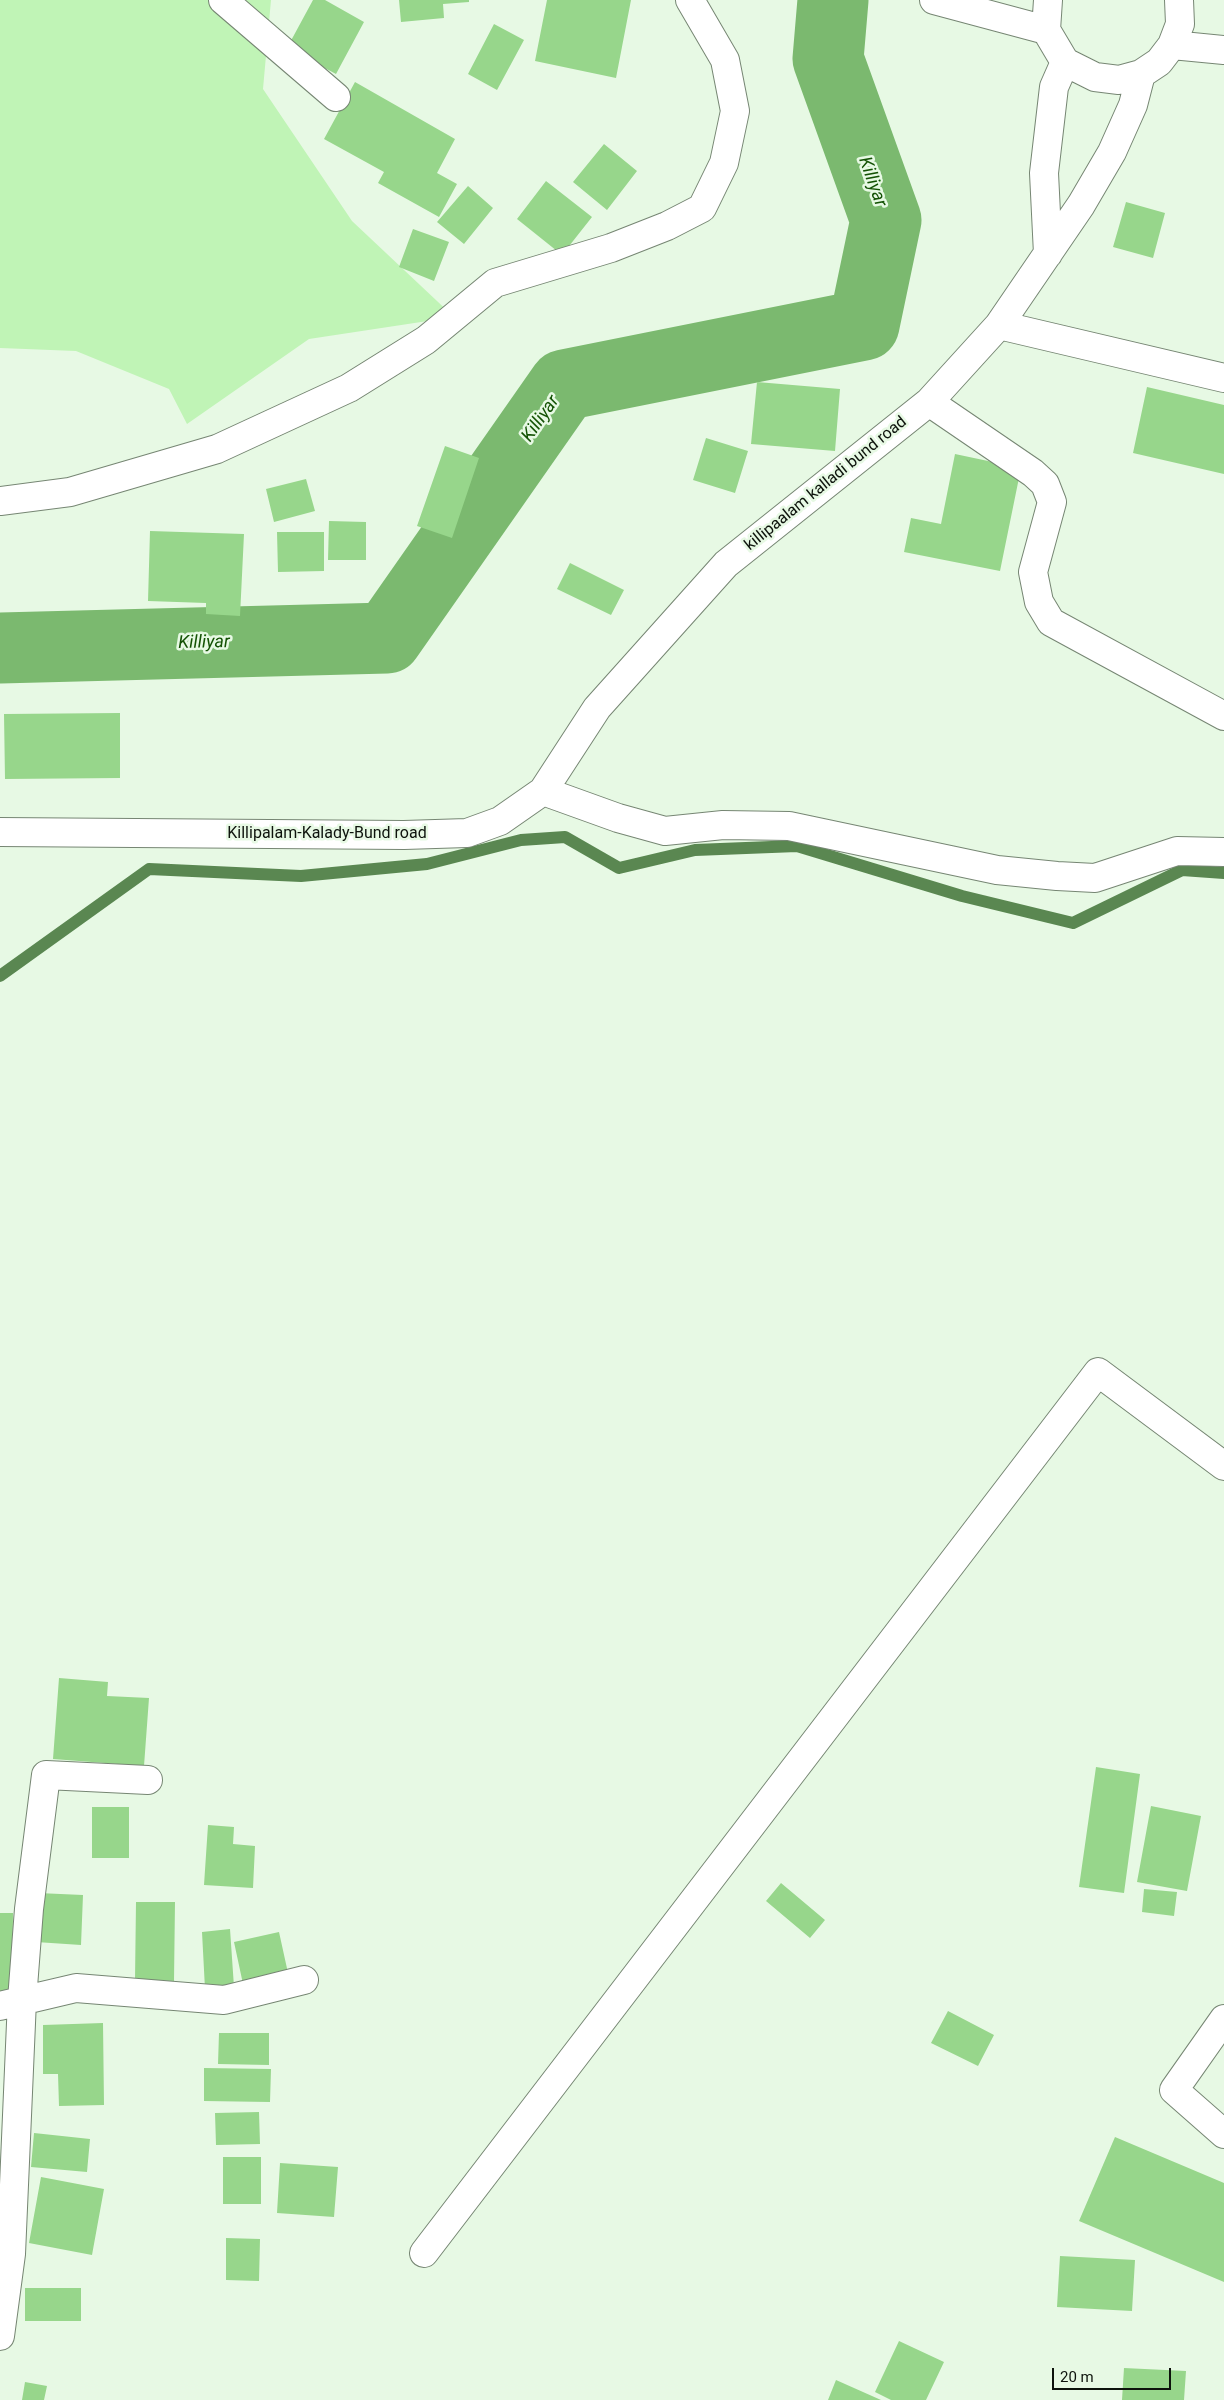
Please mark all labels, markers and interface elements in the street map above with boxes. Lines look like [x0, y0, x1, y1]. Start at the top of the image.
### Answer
water label: Killiyar [853, 154, 891, 210]
water label: Killiyar [517, 392, 565, 446]
street label: killipaalam kalladi bund road [741, 413, 911, 555]
water label: Killiyar [178, 632, 230, 654]
street label: Killipalam-Kalady-Bund road [227, 824, 427, 844]
scale bar [1054, 2358, 1173, 2390]
text: 20 m [1060, 2368, 1094, 2386]

